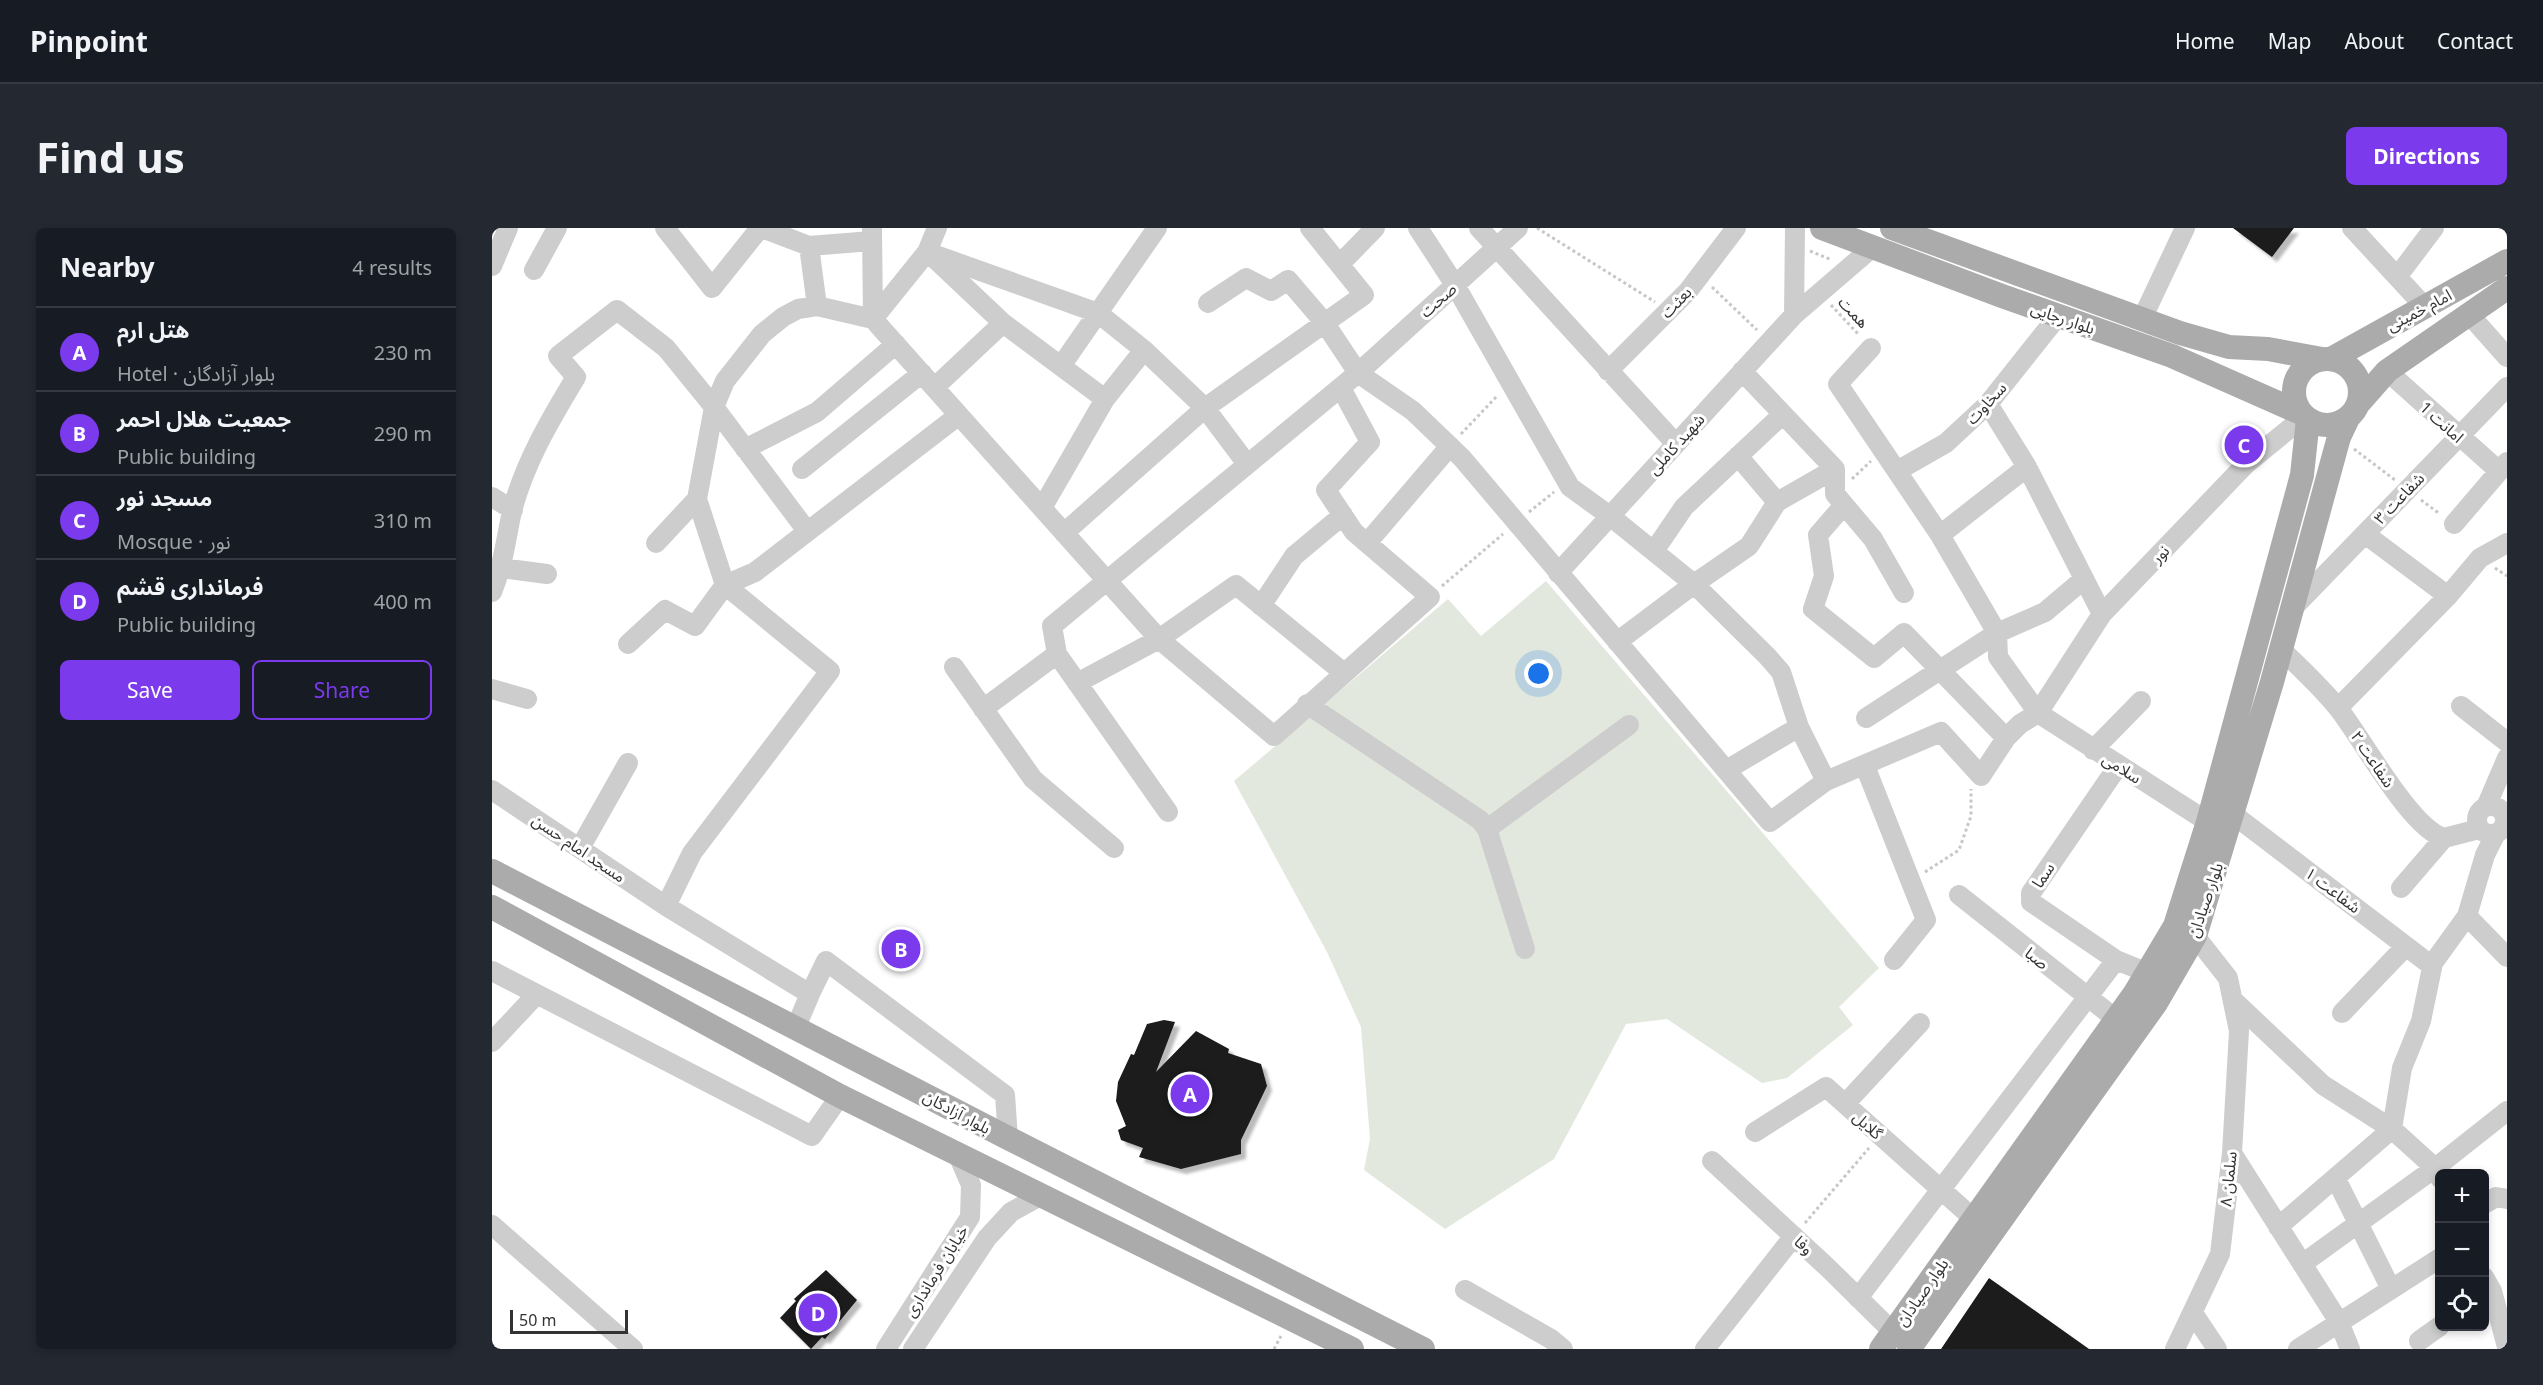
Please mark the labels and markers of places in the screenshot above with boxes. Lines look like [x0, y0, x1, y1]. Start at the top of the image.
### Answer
pin: C [2224, 422, 2264, 468]
pin: B [882, 926, 920, 972]
pin: A [1170, 1072, 1210, 1116]
pin: D [798, 1290, 838, 1336]

